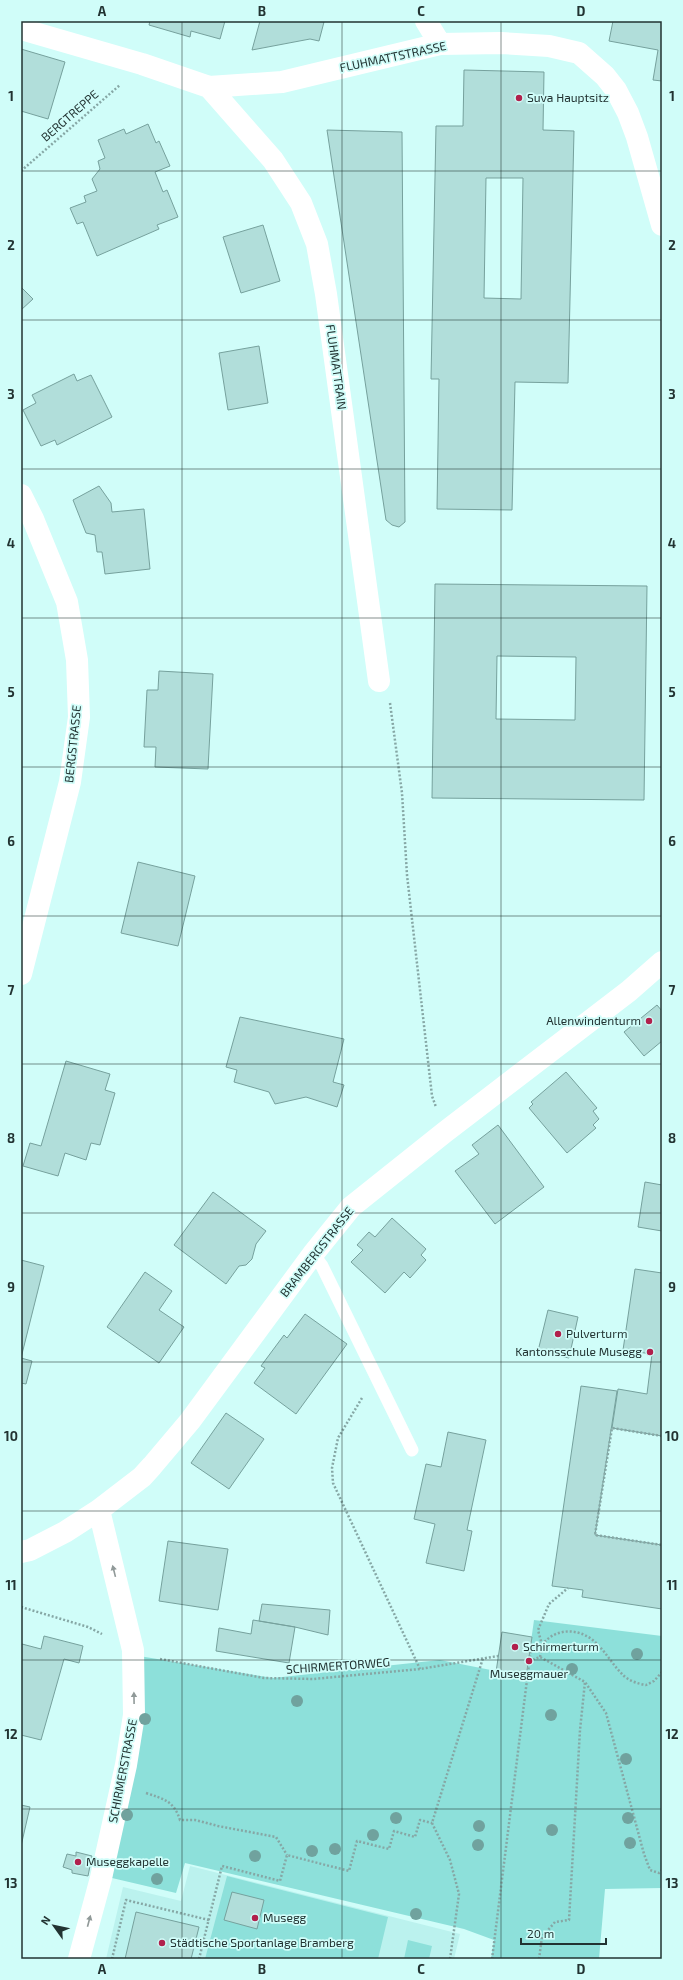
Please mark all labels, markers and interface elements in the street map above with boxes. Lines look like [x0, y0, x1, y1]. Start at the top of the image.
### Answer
text: A [98, 3, 107, 19]
text: B [258, 3, 266, 19]
text: C [417, 3, 425, 19]
text: D [577, 3, 586, 19]
street label: FLUHMATTSTRASSE [338, 38, 448, 74]
street label: BERGTREPPE [38, 86, 101, 144]
text: 1 [8, 88, 14, 104]
text: 1 [669, 88, 675, 104]
place label: Suva Hauptsitz [527, 90, 609, 104]
marker: Suva Hauptsitz [514, 93, 524, 103]
text: 2 [7, 237, 15, 253]
text: 2 [668, 237, 676, 253]
street label: FLUHMATTRAIN [324, 323, 350, 410]
text: 3 [7, 386, 15, 402]
text: 3 [668, 386, 676, 402]
text: 4 [7, 535, 15, 551]
text: 4 [668, 535, 676, 551]
text: 5 [7, 684, 15, 700]
text: 5 [668, 684, 676, 700]
street label: BERGSTRASSE [61, 704, 83, 783]
text: 6 [7, 833, 15, 849]
text: 6 [668, 833, 676, 849]
text: 7 [8, 982, 15, 998]
text: 7 [669, 982, 676, 998]
place label: Allenwindenturm [546, 1013, 641, 1027]
marker: Allenwindenturm [644, 1016, 654, 1026]
text: 8 [7, 1130, 15, 1146]
text: 8 [668, 1130, 676, 1146]
street label: BRAMBERGSTRASSE [277, 1203, 356, 1299]
text: 9 [7, 1279, 15, 1295]
text: 9 [668, 1279, 676, 1295]
place label: Pulverturm [566, 1326, 628, 1340]
marker: Pulverturm [553, 1329, 563, 1339]
place label: Kantonsschule Musegg [515, 1344, 642, 1358]
marker: Kantonsschule Musegg [645, 1347, 655, 1357]
text: 10 [4, 1428, 18, 1444]
text: 10 [665, 1428, 679, 1444]
one-way arrow [110, 1564, 116, 1577]
text: 11 [5, 1577, 17, 1593]
text: 11 [666, 1577, 678, 1593]
place label: Schirmerturm [523, 1639, 599, 1653]
marker: Schirmerturm [510, 1642, 520, 1652]
street label: SCHIRMERTORWEG [285, 1654, 391, 1676]
marker: Museggmauer [524, 1656, 534, 1666]
place label: Museggmauer [490, 1666, 568, 1680]
one-way arrow [131, 1691, 137, 1704]
street label: SCHIRMERSTRASSE [105, 1717, 139, 1824]
text: 12 [4, 1726, 18, 1742]
text: 12 [665, 1726, 679, 1742]
place label: Museggkapelle [86, 1854, 169, 1868]
marker: Museggkapelle [73, 1857, 83, 1867]
text: 13 [5, 1875, 18, 1891]
text: 13 [666, 1875, 679, 1891]
north arrow [34, 1906, 74, 1946]
place label: Musegg [263, 1910, 307, 1924]
text: N [38, 1913, 53, 1927]
marker: Musegg [250, 1913, 260, 1923]
one-way arrow [86, 1915, 92, 1927]
scale bar [521, 1920, 606, 1946]
text: 20 m [527, 1926, 554, 1940]
place label: Städtische Sportanlage Bramberg [170, 1935, 354, 1949]
marker: Städtische Sportanlage Bramberg [157, 1938, 167, 1948]
text: A [98, 1961, 107, 1977]
text: B [258, 1961, 266, 1977]
text: C [417, 1961, 425, 1977]
text: D [577, 1961, 586, 1977]

